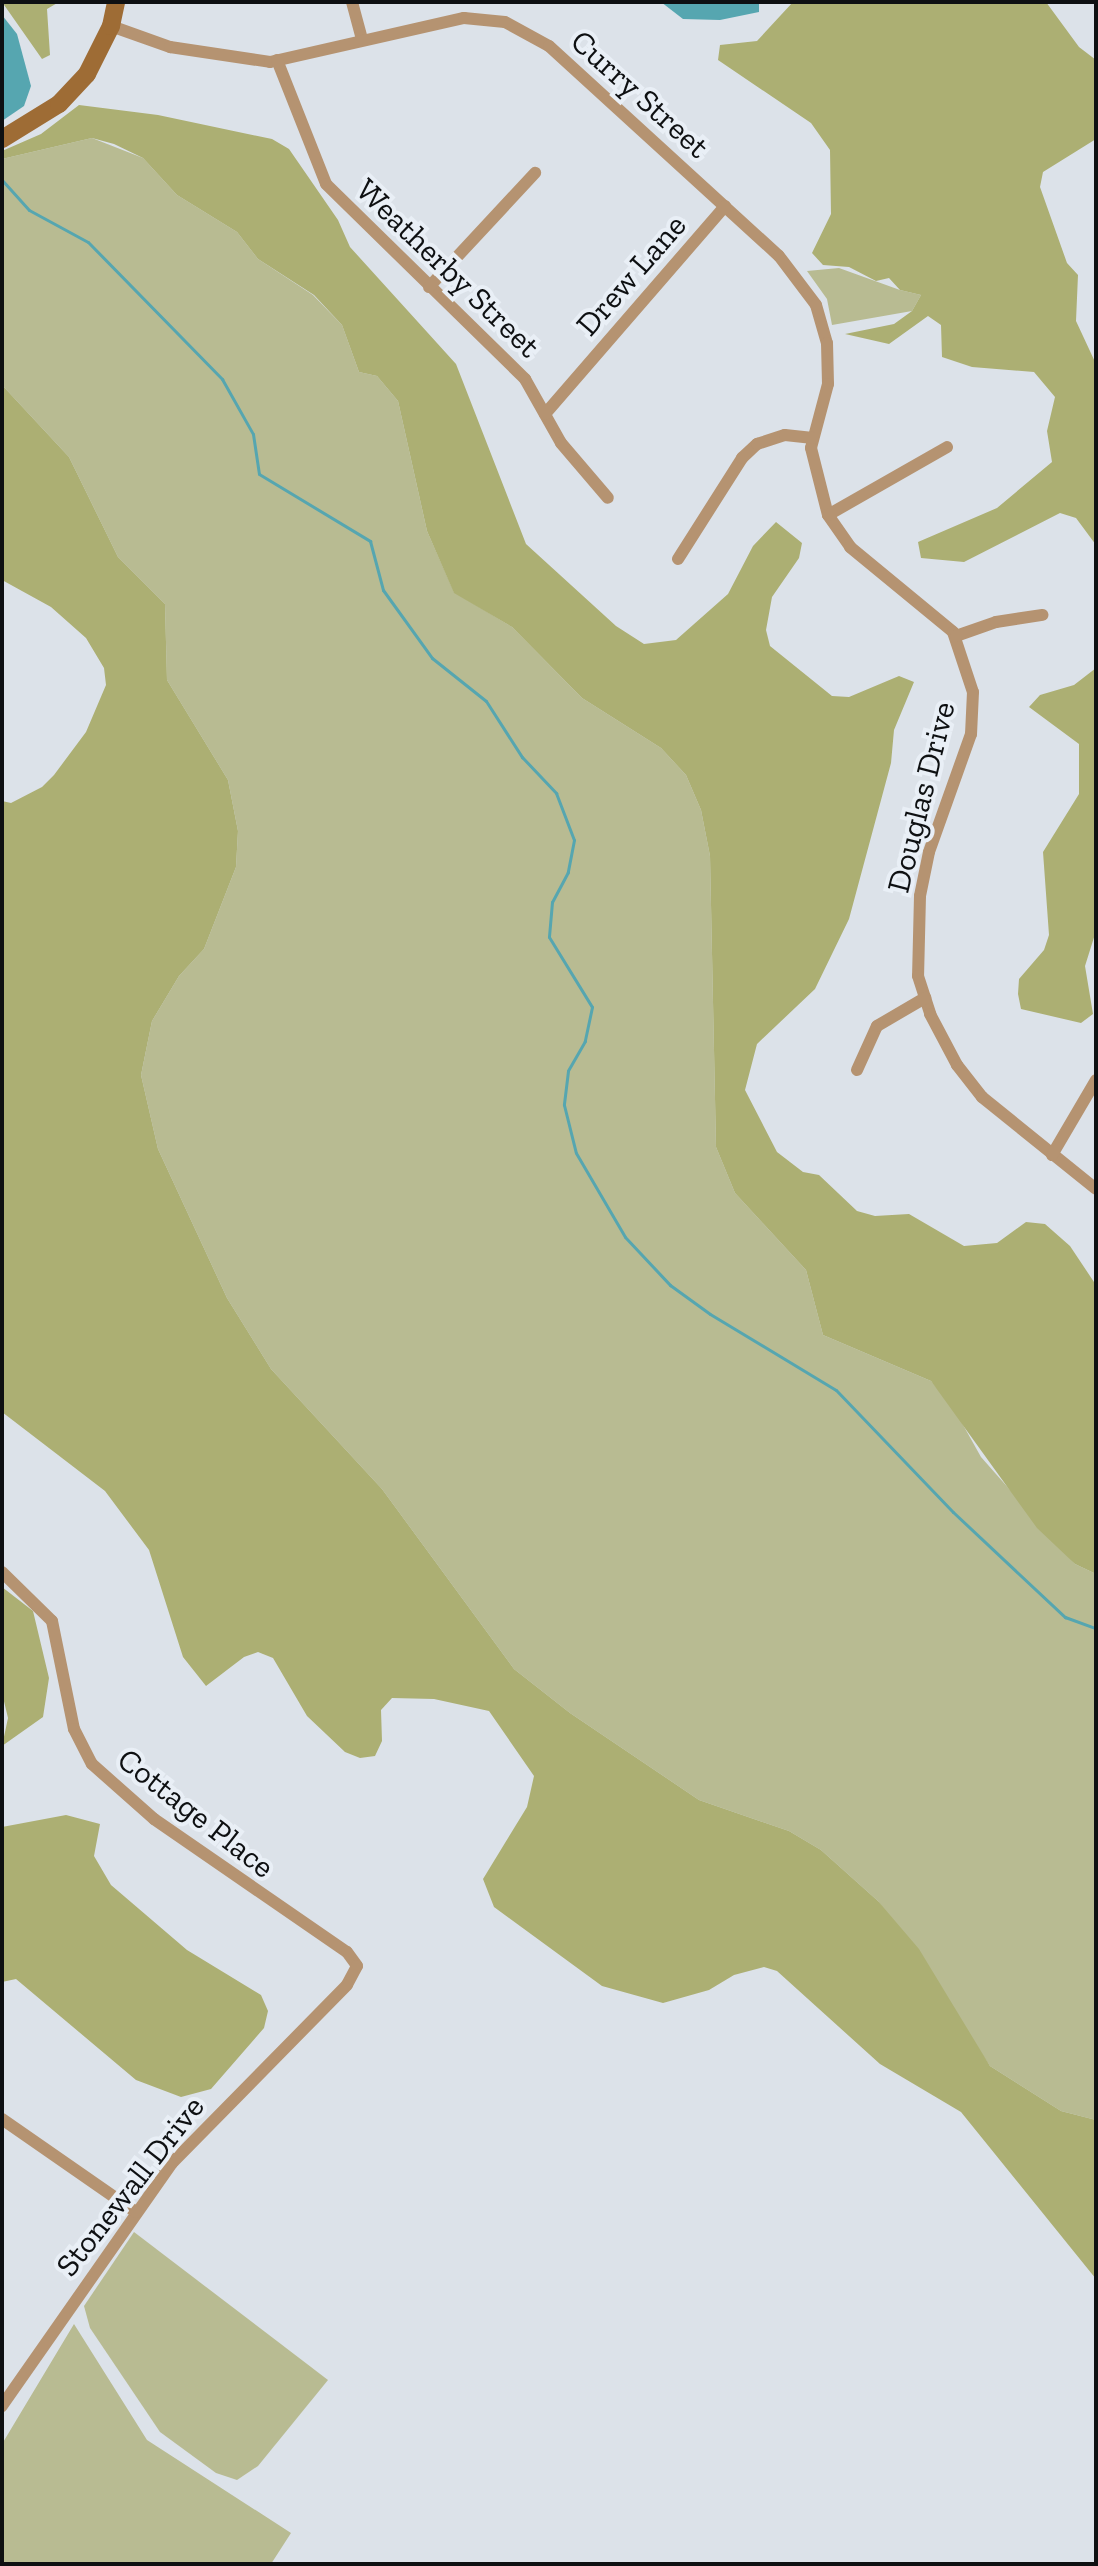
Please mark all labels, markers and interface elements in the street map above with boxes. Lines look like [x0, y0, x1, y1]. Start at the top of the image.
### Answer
street label: Curry Street [563, 22, 717, 166]
street label: Weatherby Street [348, 170, 548, 366]
street label: Drew Lane [568, 206, 694, 344]
street label: Douglas Drive [879, 698, 963, 896]
street label: Cottage Place [110, 1740, 282, 1886]
street label: Stonewall Drive [48, 2088, 212, 2284]

